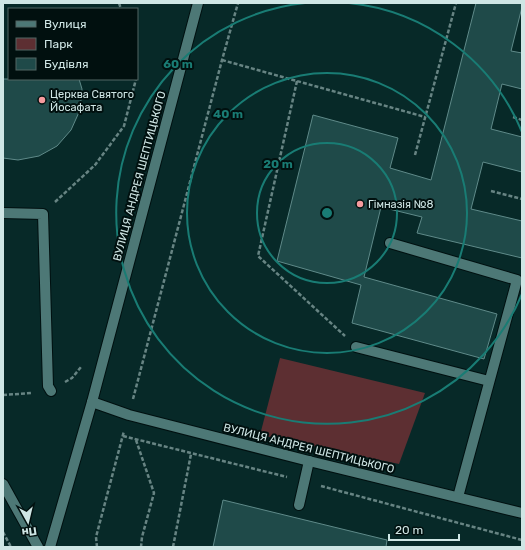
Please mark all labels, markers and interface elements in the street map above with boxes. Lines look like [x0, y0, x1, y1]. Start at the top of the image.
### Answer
legend [8, 8, 138, 80]
text: Вулиця [44, 17, 86, 31]
text: Парк [44, 37, 73, 51]
text: Будівля [44, 57, 89, 71]
text: 60 m [163, 57, 193, 71]
place label: Церква Святого Йосафата [50, 88, 134, 114]
street label: ВУЛИЦЯ АНДРЕЯ ШЕПТИЦЬКОГО [110, 90, 168, 263]
marker: Церква Святого Йосафата [37, 95, 47, 105]
text: 40 m [213, 107, 243, 121]
text: 20 m [263, 157, 293, 171]
place label: Гімназія №8 [368, 198, 433, 211]
marker: Гімназія №8 [355, 199, 365, 209]
centre of rings [320, 206, 334, 220]
street label: ВУЛИЦЯ АНДРЕЯ ШЕПТИЦЬКОГО [222, 421, 396, 476]
north arrow [8, 502, 48, 542]
scale bar [389, 516, 459, 542]
text: 20 m [395, 523, 423, 537]
text: Пн [21, 524, 38, 539]

